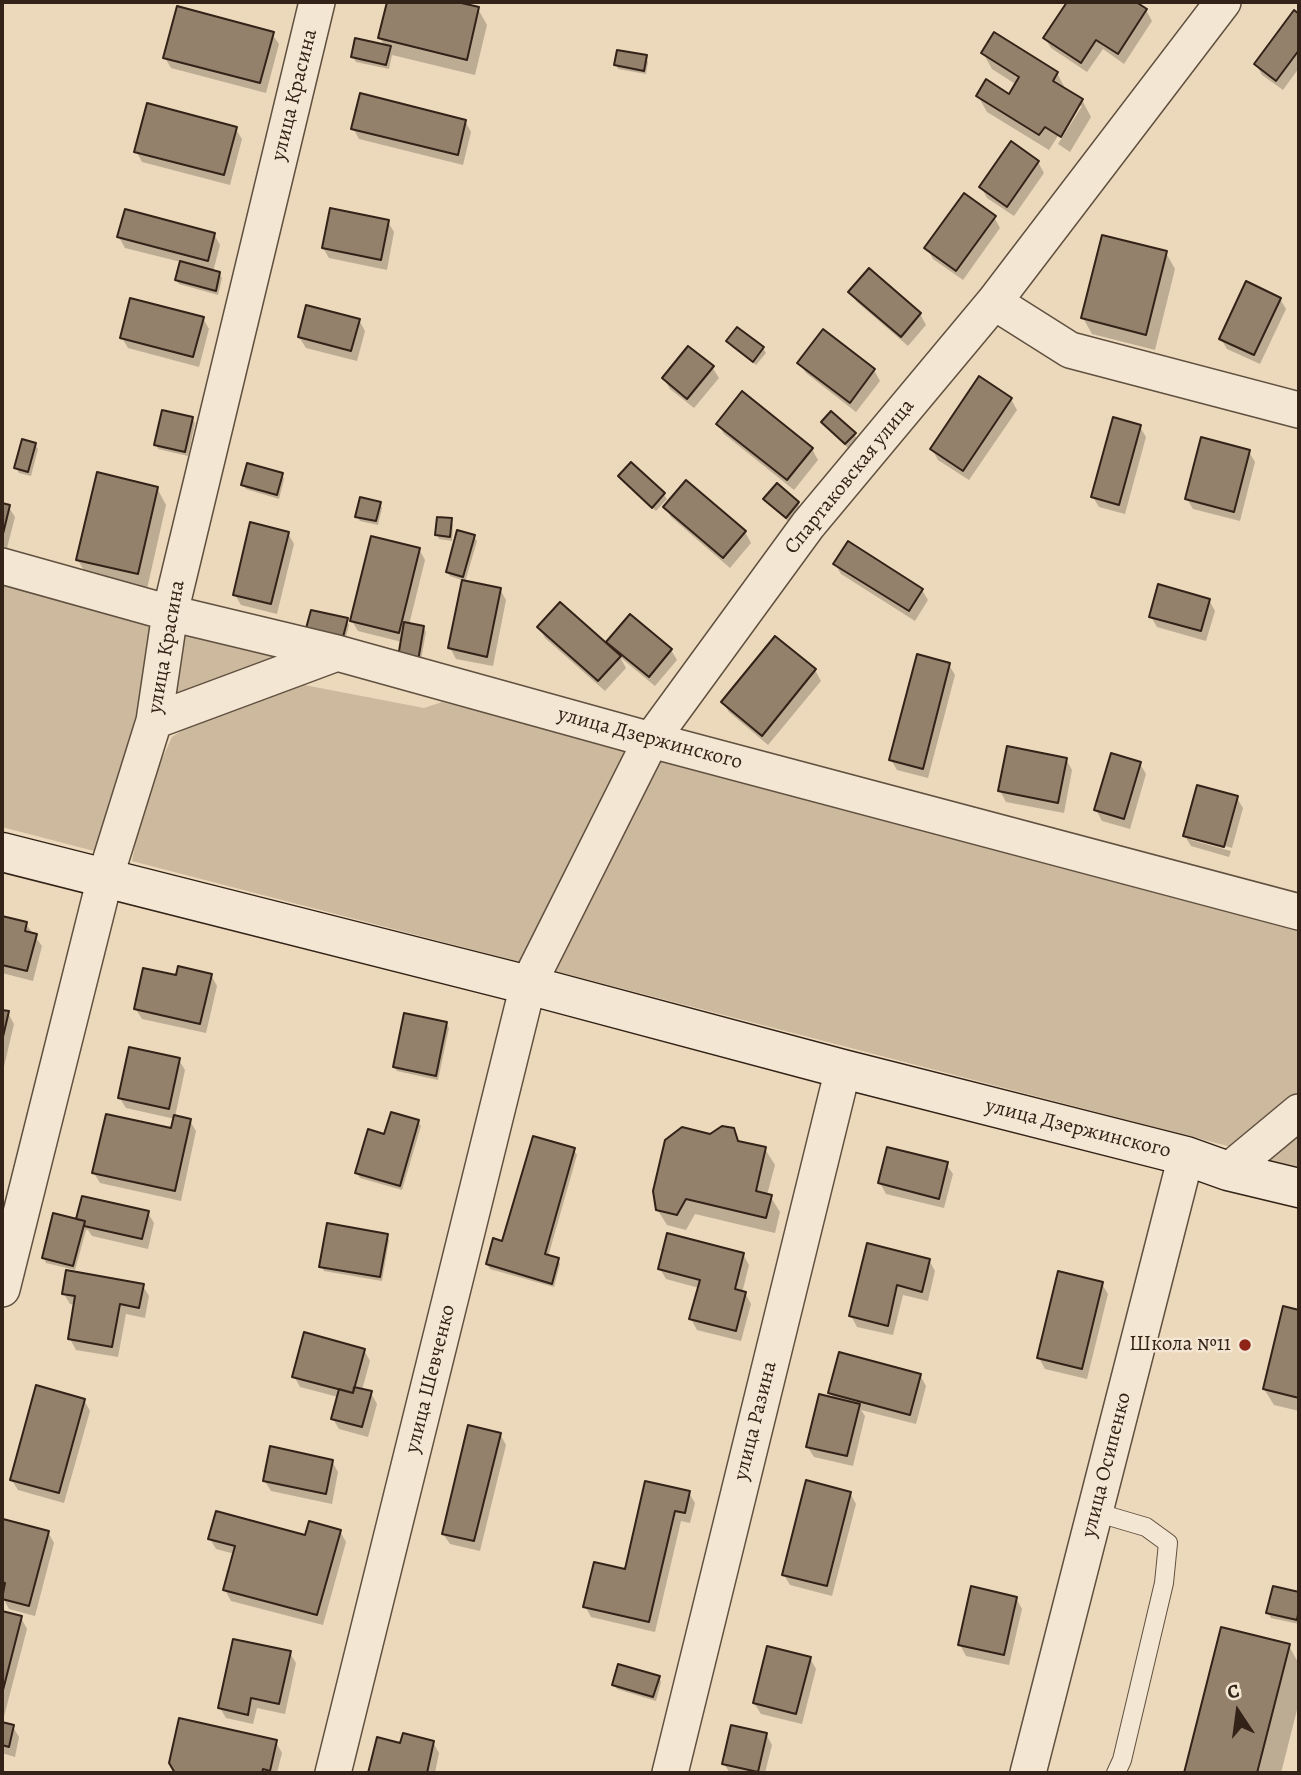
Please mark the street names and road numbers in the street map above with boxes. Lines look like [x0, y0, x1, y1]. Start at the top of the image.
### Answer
street label: улица Красина [266, 27, 324, 163]
street label: Спартаковская улица [780, 394, 920, 560]
street label: улица Красина [143, 578, 191, 716]
street label: улица Дзержинского [555, 702, 745, 776]
street label: улица Дзержинского [983, 1094, 1173, 1164]
street label: улица Шевченко [400, 1302, 462, 1456]
street label: улица Разина [729, 1359, 783, 1483]
street label: улица Осипенко [1077, 1390, 1137, 1540]

